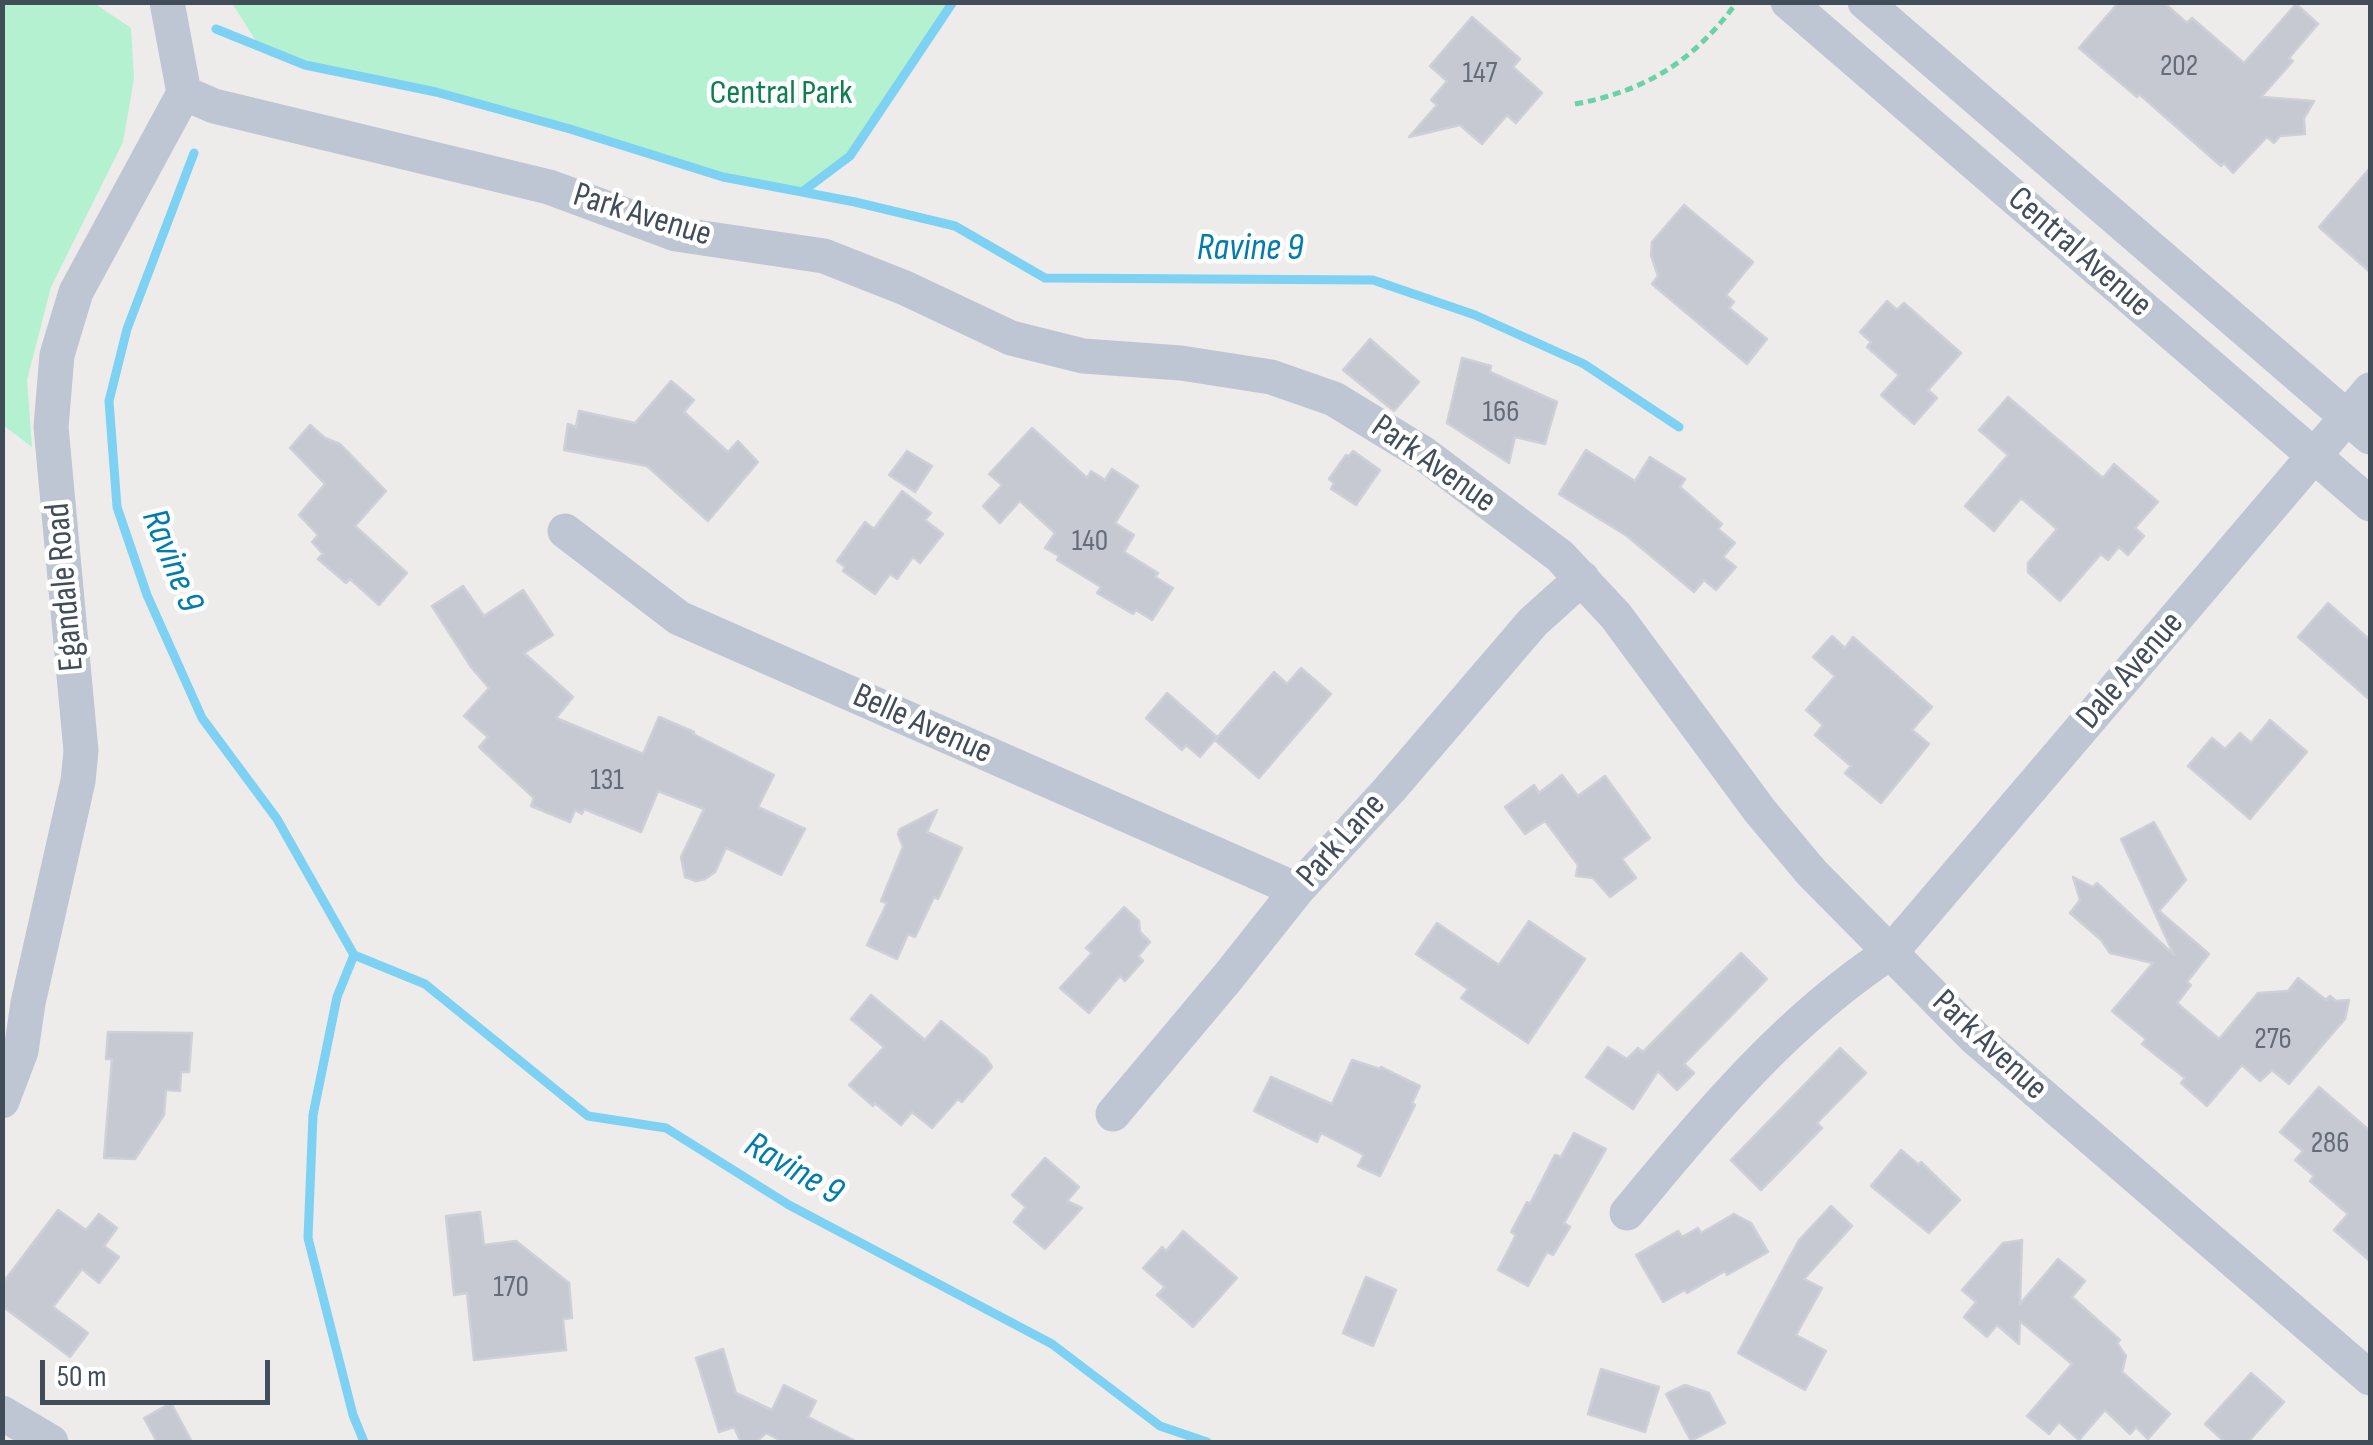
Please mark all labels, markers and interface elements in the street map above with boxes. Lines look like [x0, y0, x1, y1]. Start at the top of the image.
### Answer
house number: 202 [2160, 49, 2198, 85]
house number: 147 [1463, 56, 1497, 92]
park label: Central Park [710, 73, 852, 115]
street label: Park Avenue [568, 175, 716, 257]
street label: Central Avenue [1998, 179, 2160, 327]
water label: Ravine 9 [1197, 226, 1303, 272]
house number: 166 [1483, 395, 1519, 431]
street label: Park Avenue [1363, 407, 1503, 523]
street label: Egandale Road [38, 501, 94, 673]
water label: Ravine 9 [130, 503, 212, 619]
house number: 140 [1072, 524, 1108, 560]
street label: Dale Avenue [2069, 604, 2193, 738]
street label: Belle Avenue [846, 676, 998, 774]
house number: 131 [590, 763, 624, 799]
street label: Park Lane [1289, 785, 1395, 897]
street label: Park Avenue [1923, 982, 2055, 1110]
house number: 276 [2254, 1022, 2292, 1058]
water label: Ravine 9 [735, 1124, 851, 1216]
house number: 286 [2311, 1126, 2349, 1162]
house number: 170 [493, 1270, 529, 1306]
scale bar [45, 1340, 275, 1402]
text: 50 m [57, 1359, 106, 1395]

